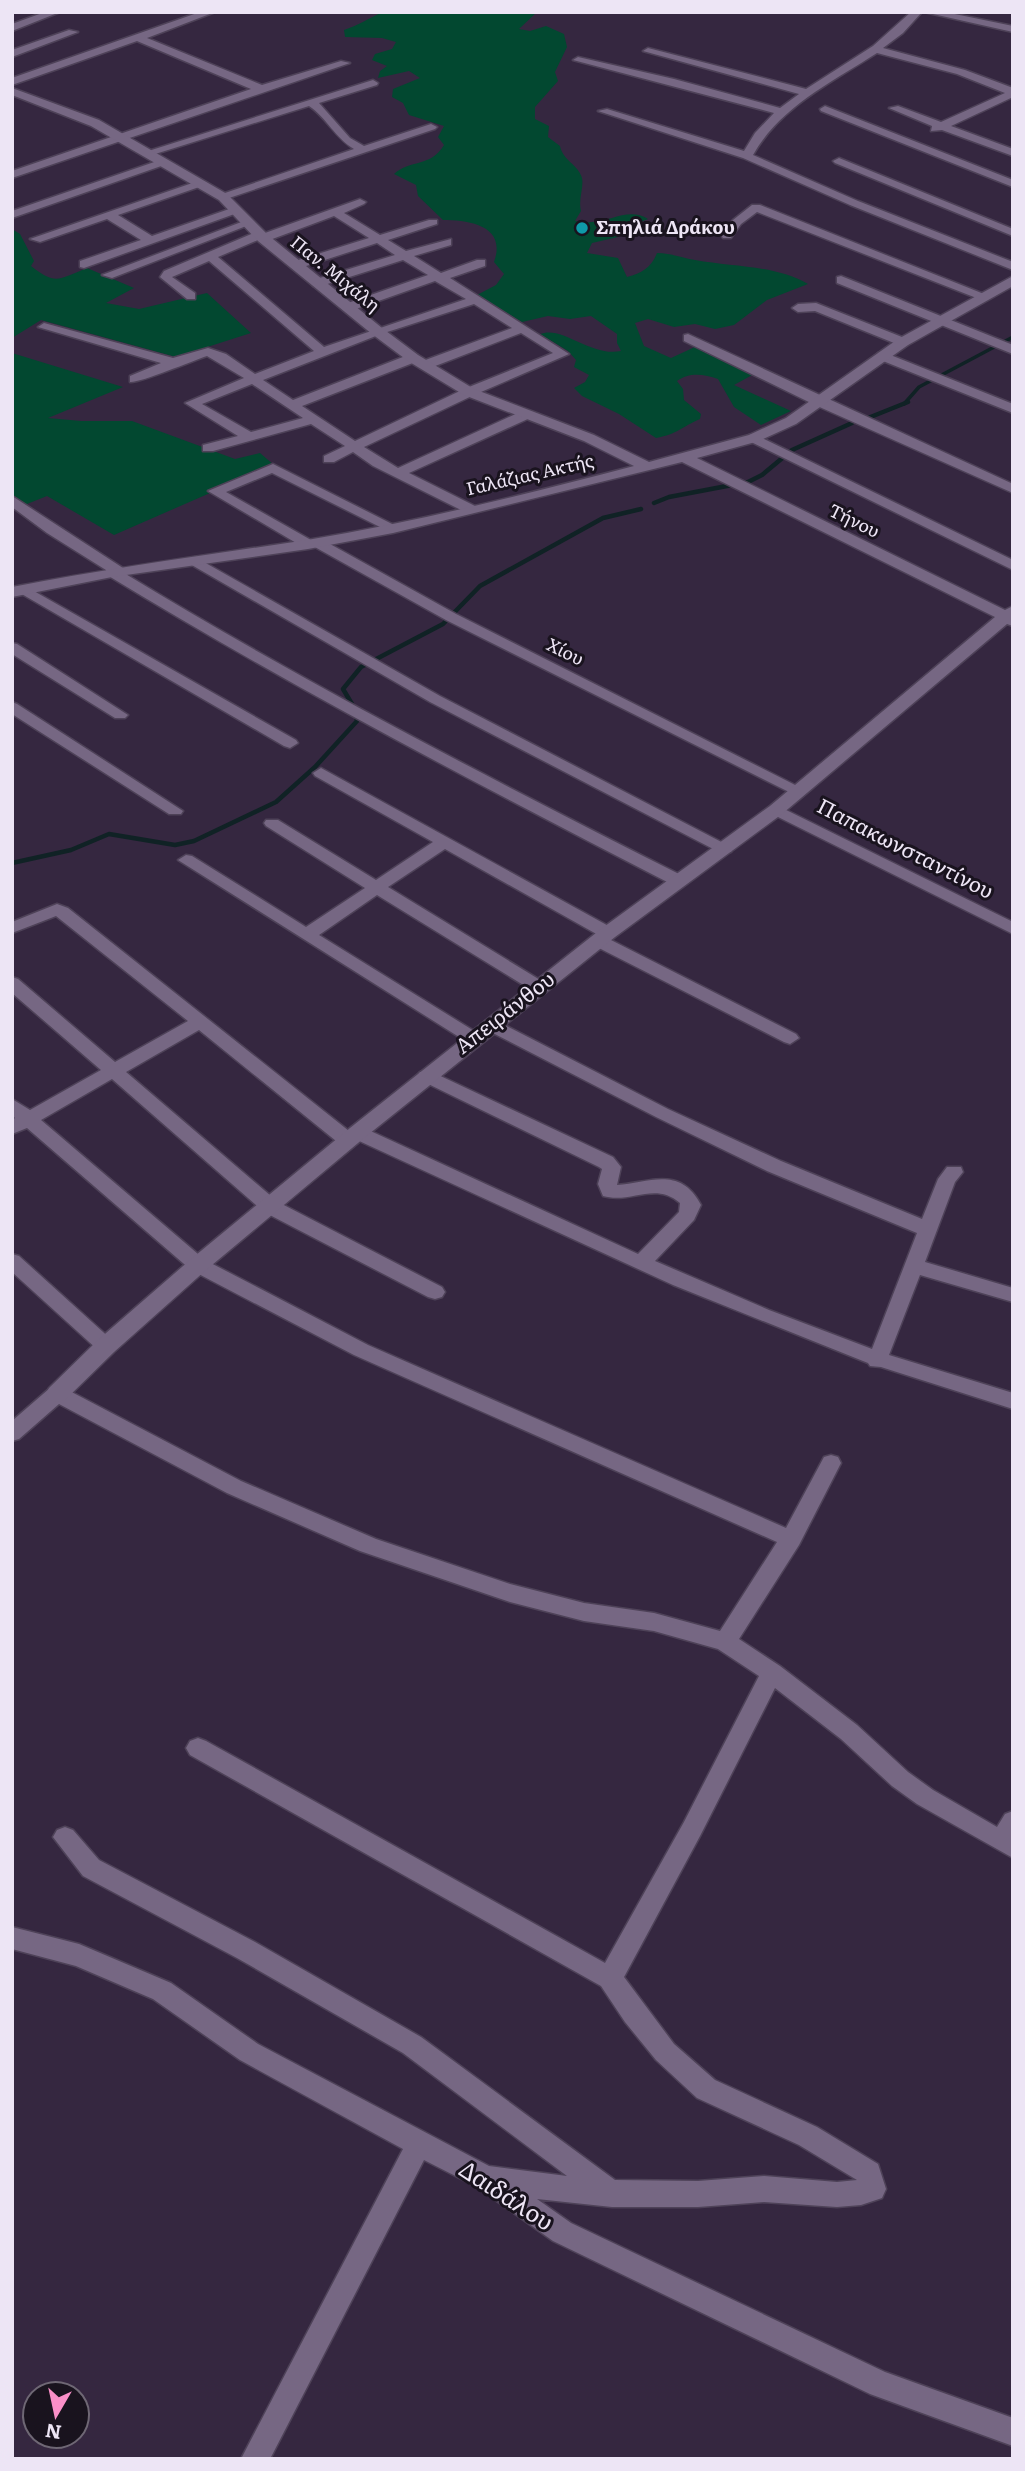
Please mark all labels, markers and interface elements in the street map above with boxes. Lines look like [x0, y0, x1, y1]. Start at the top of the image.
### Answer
place label: Σπηλιά Δράκου [596, 213, 735, 240]
marker: Σπηλιά Δράκου [574, 220, 590, 236]
street label: Παν. Μιχάλη [285, 228, 387, 317]
street label: Γαλάζιας Ακτής [463, 446, 596, 501]
street label: Τήνου [825, 496, 885, 544]
street label: Χίου [543, 630, 589, 671]
street label: Παπακωνσταντίνου [812, 789, 1000, 905]
street label: Απειράνθου [447, 962, 560, 1060]
street label: Δαιδάλου [453, 2150, 561, 2237]
north arrow [21, 2380, 91, 2450]
text: N [43, 2418, 63, 2448]

